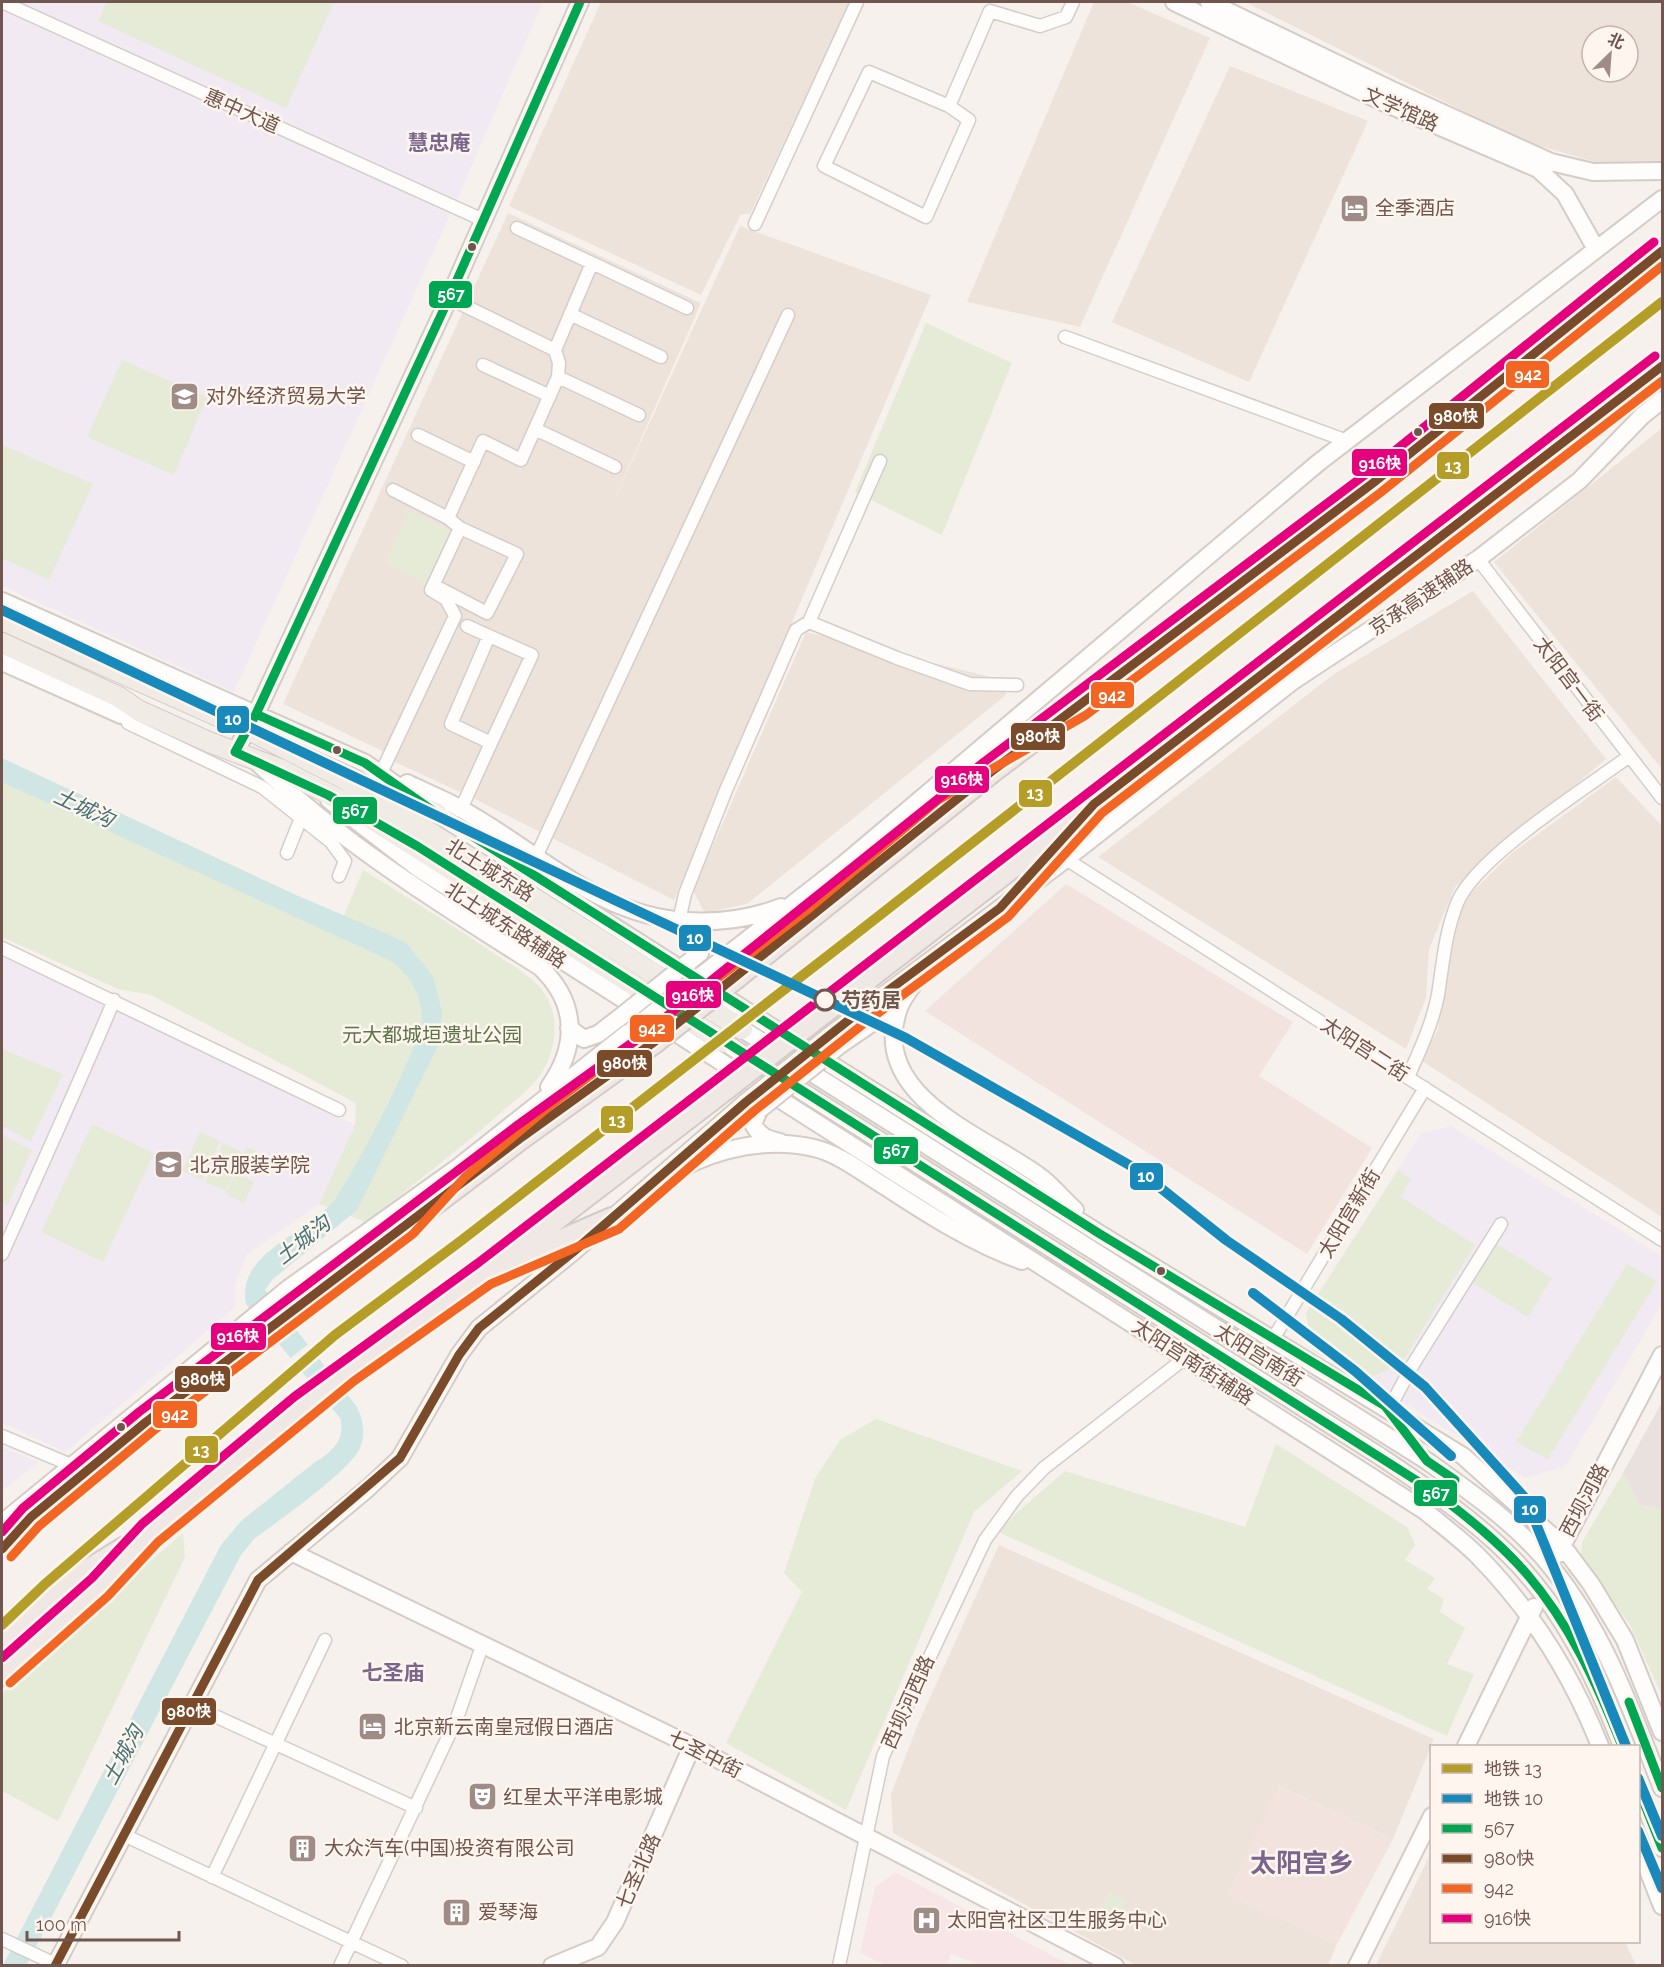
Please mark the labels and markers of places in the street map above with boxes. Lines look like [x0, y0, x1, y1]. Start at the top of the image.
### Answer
hotel icon: 全季酒店 [1338, 192, 1370, 224]
place label: 全季酒店 [1375, 196, 1455, 220]
unlabelled marker [466, 241, 478, 253]
school or university icon: 对外经济贸易大学 [169, 380, 201, 412]
place label: 对外经济贸易大学 [206, 384, 366, 408]
unlabelled marker [1412, 426, 1424, 438]
unlabelled marker [331, 744, 343, 756]
place label: 芍药居 [841, 988, 901, 1012]
marker: 芍药居 [814, 989, 836, 1011]
school or university icon: 北京服装学院 [153, 1149, 185, 1181]
place label: 北京服装学院 [190, 1153, 310, 1177]
unlabelled marker [1155, 1265, 1167, 1277]
unlabelled marker [115, 1421, 127, 1433]
hotel icon: 北京新云南皇冠假日酒店 [357, 1711, 389, 1743]
place label: 北京新云南皇冠假日酒店 [394, 1715, 614, 1739]
theatre icon: 红星太平洋电影城 [466, 1781, 498, 1813]
place label: 红星太平洋电影城 [503, 1785, 663, 1809]
building icon: 大众汽车(中国)投资有限公司 [287, 1832, 319, 1864]
place label: 大众汽车(中国)投资有限公司 [324, 1836, 575, 1860]
building icon: 爱琴海 [441, 1896, 473, 1928]
place label: 爱琴海 [478, 1900, 538, 1924]
hospital icon: 太阳宫社区卫生服务中心 [910, 1904, 942, 1936]
place label: 太阳宫社区卫生服务中心 [947, 1908, 1167, 1932]

